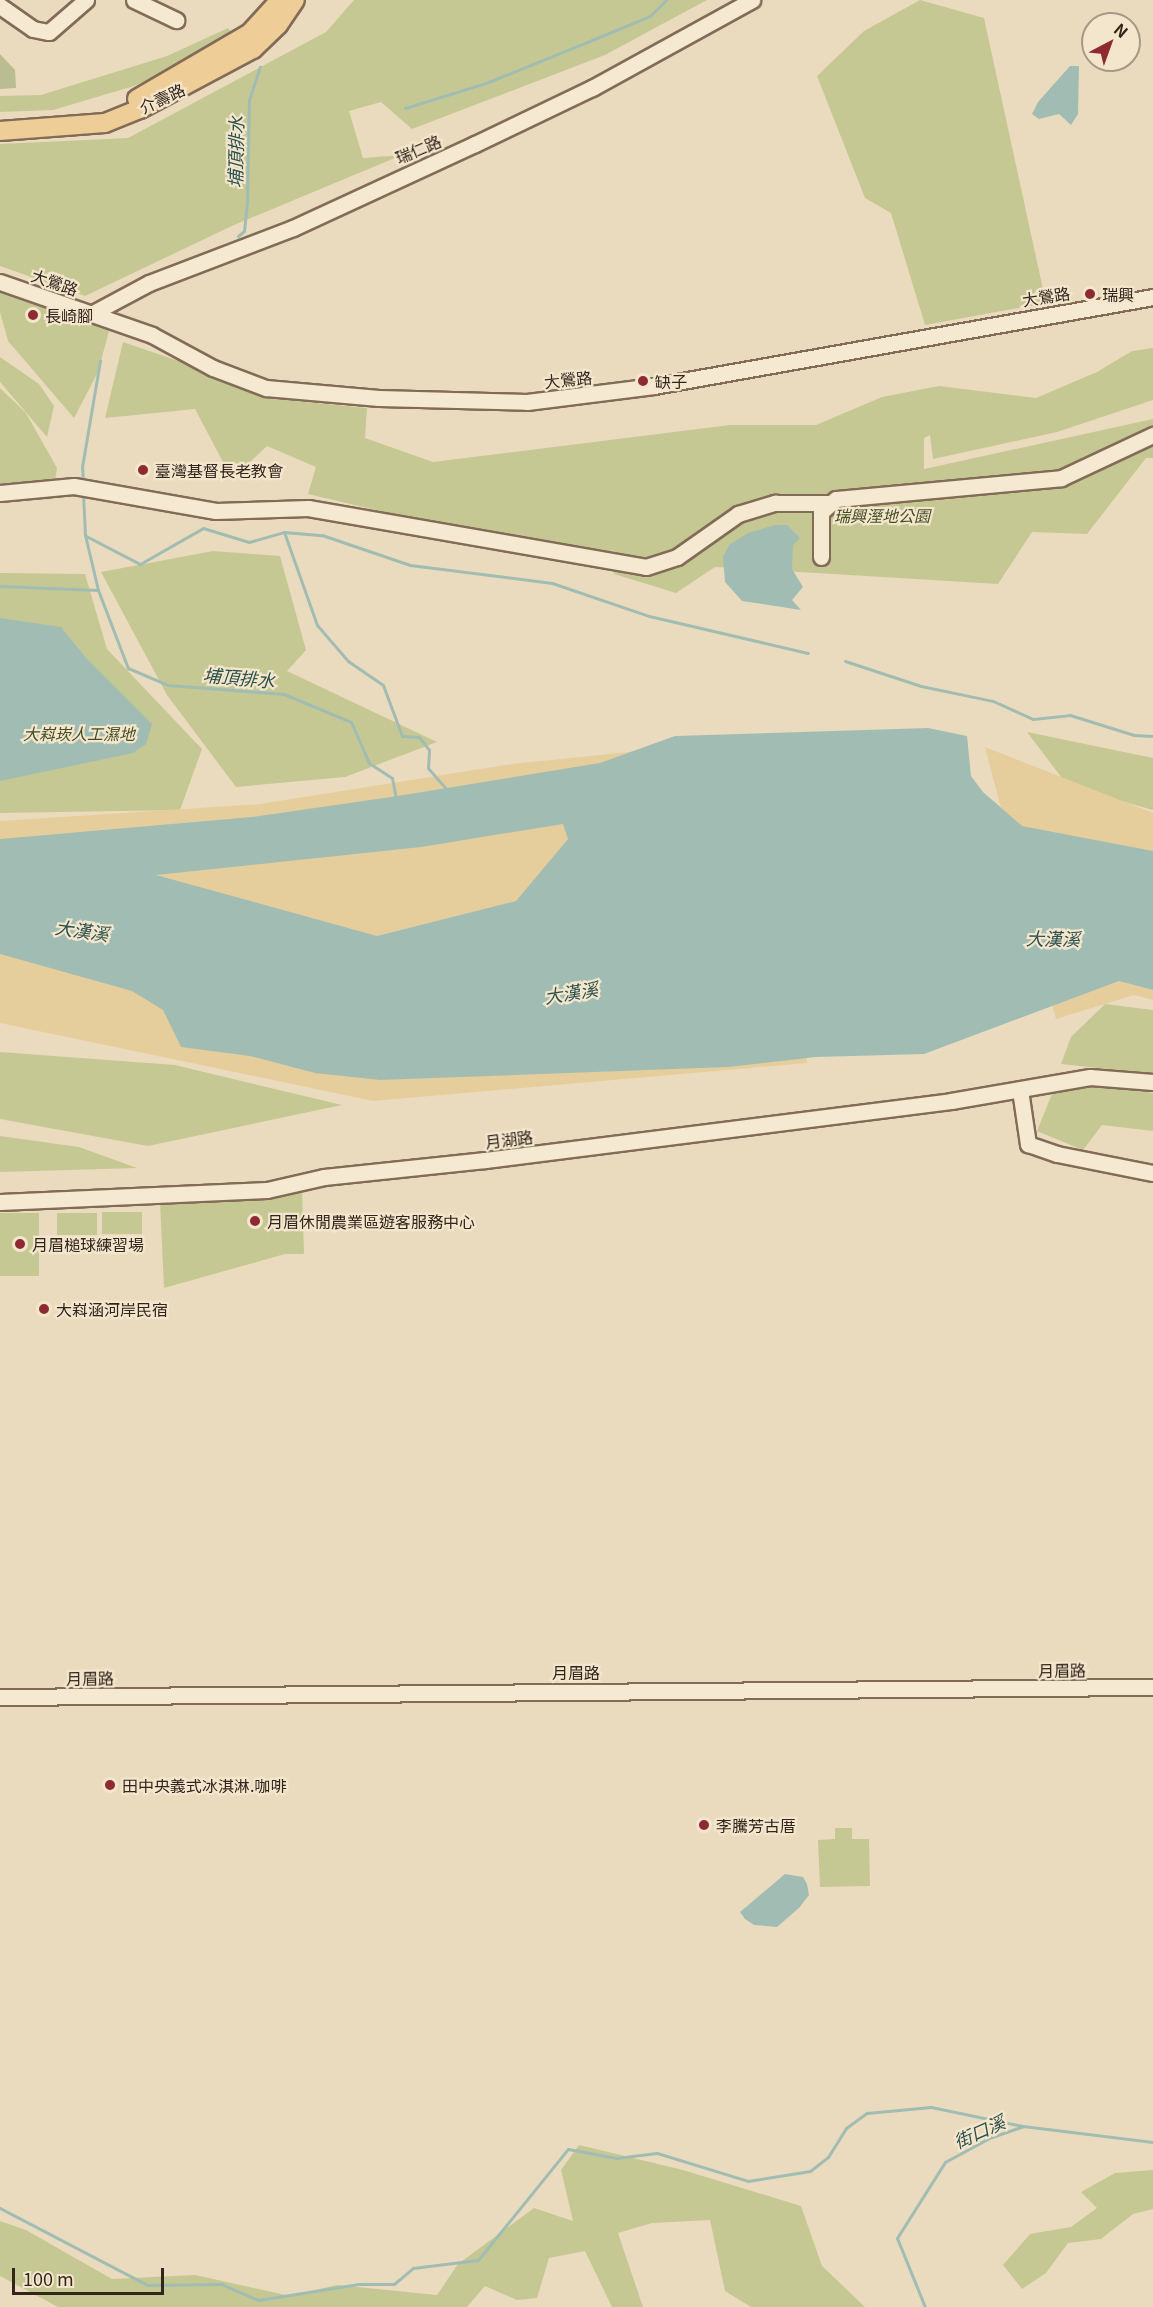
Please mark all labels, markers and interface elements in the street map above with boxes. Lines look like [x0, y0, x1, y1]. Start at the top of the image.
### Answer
north arrow [1081, 12, 1141, 72]
text: N [1109, 17, 1134, 43]
street label: 介壽路 [136, 79, 188, 117]
water label: 埔頂排水 [224, 116, 246, 188]
street label: 瑞仁路 [392, 131, 444, 167]
street label: 大鶯路 [29, 265, 81, 299]
street label: 大鶯路 [1021, 283, 1071, 309]
place label: 瑞興 [1102, 284, 1134, 304]
marker: 瑞興 [1083, 287, 1097, 301]
place label: 長崎腳 [45, 305, 93, 325]
marker: 長崎腳 [26, 308, 40, 322]
street label: 大鶯路 [543, 367, 593, 391]
place label: 缺子 [655, 371, 687, 391]
marker: 缺子 [636, 374, 650, 388]
place label: 臺灣基督長老教會 [155, 460, 283, 480]
marker: 臺灣基督長老教會 [136, 463, 150, 477]
park label: 瑞興溼地公園 [834, 505, 930, 525]
water label: 埔頂排水 [202, 663, 276, 691]
park label: 大嵙崁人工濕地 [23, 723, 135, 743]
water label: 大漢溪 [54, 916, 110, 944]
water label: 大漢溪 [1026, 927, 1080, 949]
water label: 大漢溪 [543, 977, 599, 1007]
street label: 月湖路 [484, 1127, 534, 1151]
place label: 月眉休閒農業區遊客服務中心 [267, 1211, 475, 1231]
marker: 月眉休閒農業區遊客服務中心 [248, 1214, 262, 1228]
place label: 月眉槌球練習場 [32, 1234, 144, 1254]
marker: 月眉槌球練習場 [13, 1237, 27, 1251]
place label: 大嵙涵河岸民宿 [56, 1299, 168, 1319]
marker: 大嵙涵河岸民宿 [37, 1302, 51, 1316]
street label: 月眉路 [1038, 1660, 1086, 1680]
street label: 月眉路 [552, 1662, 600, 1682]
street label: 月眉路 [66, 1668, 114, 1688]
place label: 田中央義式冰淇淋.咖啡 [122, 1775, 286, 1795]
marker: 田中央義式冰淇淋.咖啡 [103, 1778, 117, 1792]
place label: 李騰芳古厝 [716, 1815, 796, 1835]
marker: 李騰芳古厝 [697, 1818, 711, 1832]
water label: 街口溪 [950, 2110, 1008, 2152]
scale bar [15, 2256, 166, 2294]
text: 100 m [23, 2265, 74, 2291]

